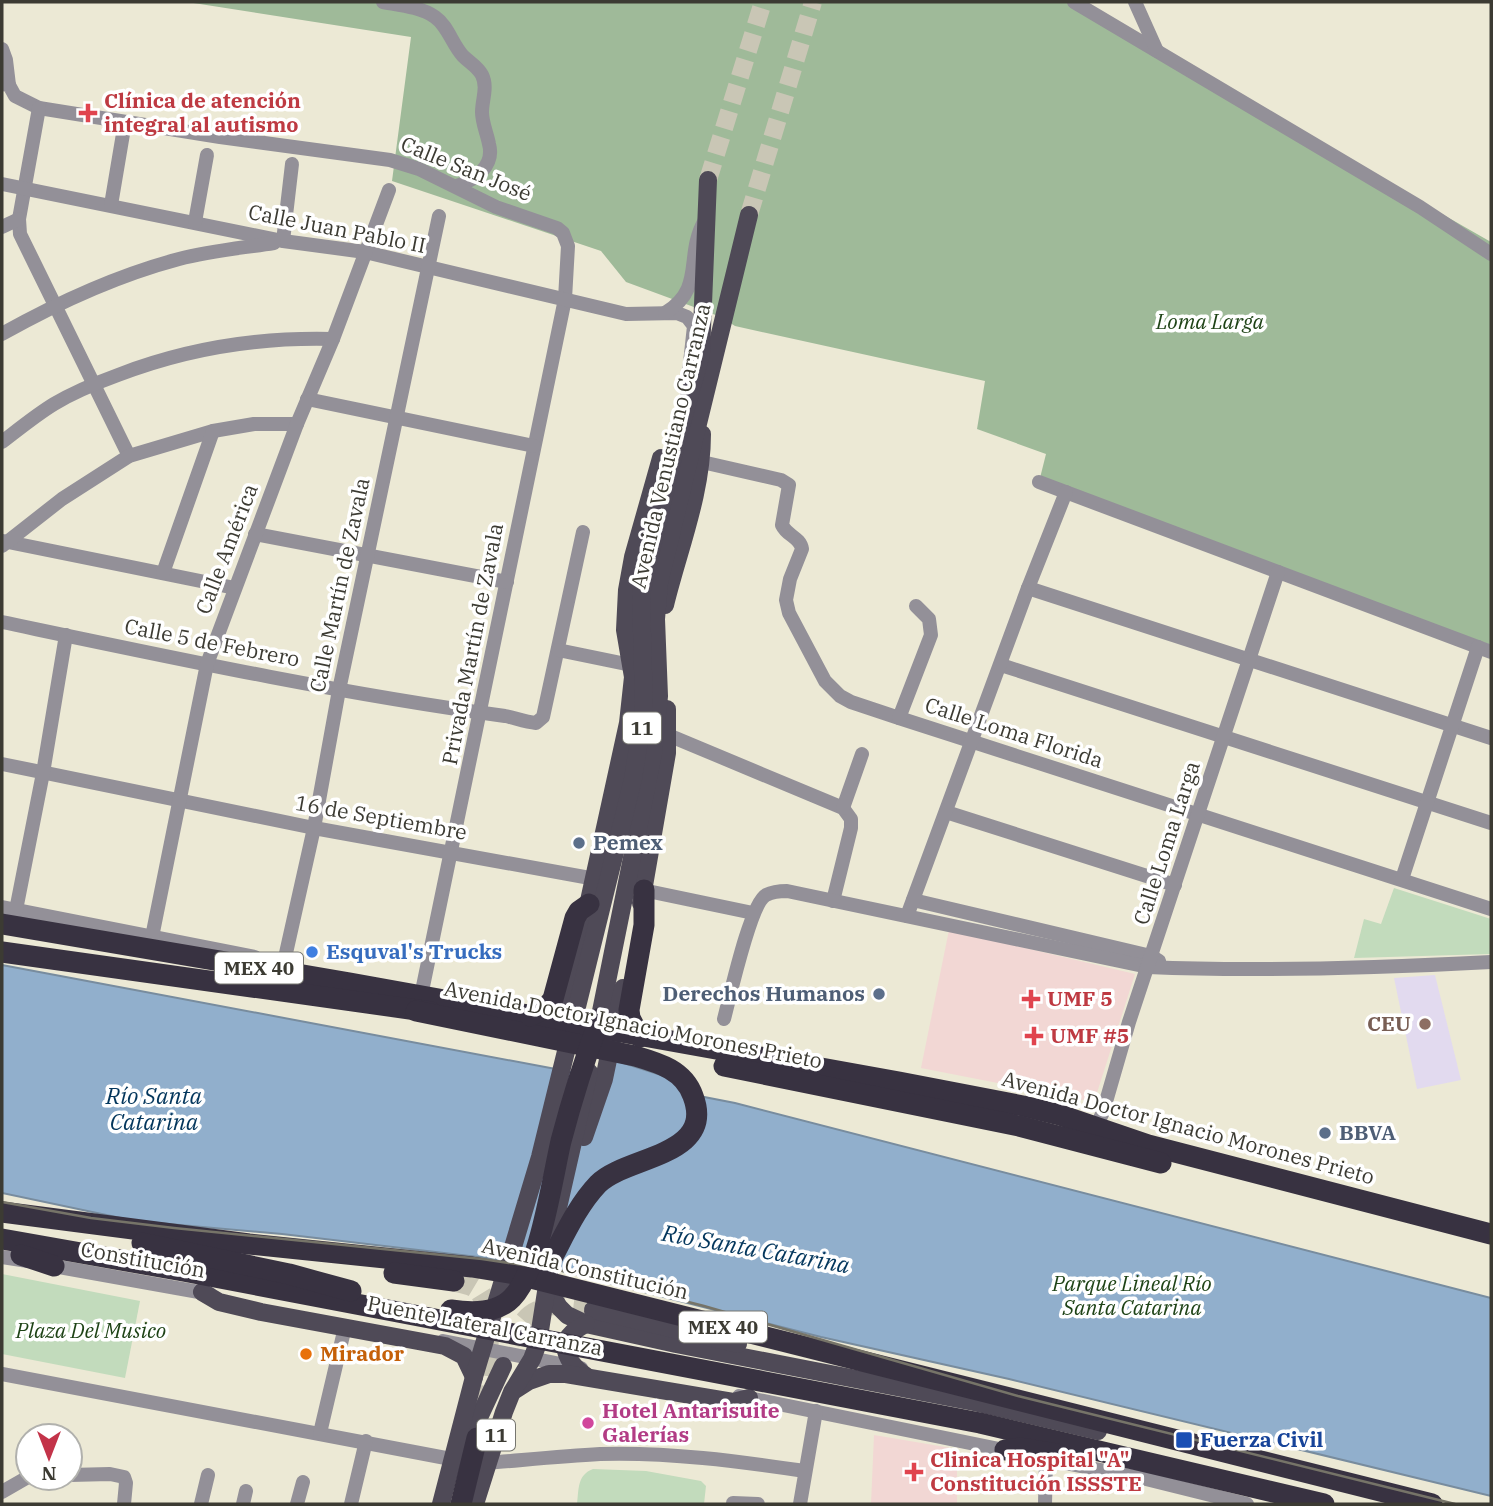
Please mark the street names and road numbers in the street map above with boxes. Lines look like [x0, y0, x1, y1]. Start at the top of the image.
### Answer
street label: Calle San José [397, 129, 536, 207]
street label: Calle Juan Pablo II [246, 197, 428, 259]
street label: Avenida Venustiano Carranza [624, 300, 717, 591]
street label: Calle Martín de Zavala [303, 475, 375, 695]
street label: Calle América [188, 479, 264, 618]
street label: Privada Martín de Zavala [435, 521, 509, 767]
street label: Calle 5 de Febrero [122, 611, 302, 673]
street label: Calle Loma Florida [922, 690, 1107, 774]
road number: 11 [623, 712, 661, 744]
street label: Calle Loma Larga [1126, 757, 1206, 928]
street label: 16 de Septiembre [293, 788, 469, 846]
road number: MEX 40 [215, 952, 303, 984]
street label: Avenida Doctor Ignacio Morones Prieto [442, 974, 825, 1074]
street label: Avenida Doctor Ignacio Morones Prieto [999, 1064, 1378, 1190]
street label: Avenida Constitución [479, 1231, 691, 1305]
street label: Constitución [79, 1234, 208, 1284]
street label: Puente Lateral Carranza [365, 1288, 605, 1362]
road number: MEX 40 [679, 1312, 767, 1343]
road number: 11 [477, 1420, 515, 1450]

